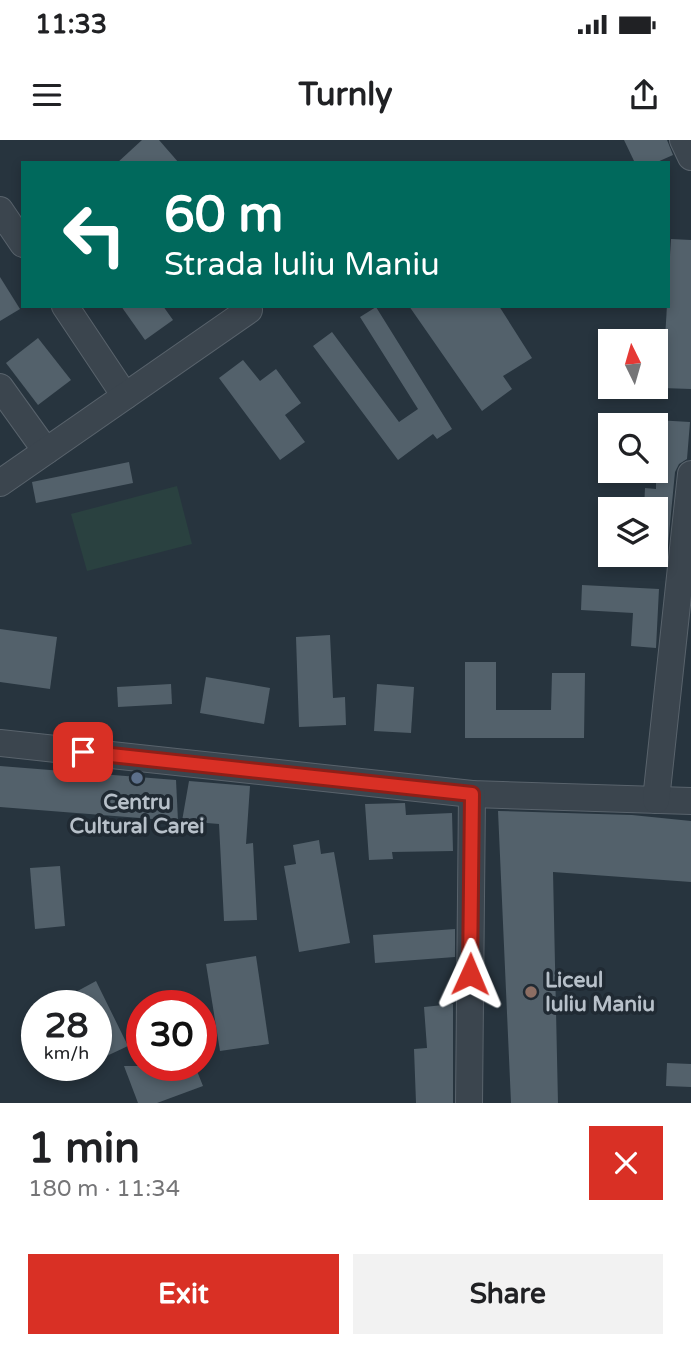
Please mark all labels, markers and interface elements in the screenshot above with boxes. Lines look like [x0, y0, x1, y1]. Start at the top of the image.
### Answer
text: 11:33 [35, 9, 107, 40]
icon: menu [28, 76, 66, 114]
text: Turnly [299, 76, 392, 114]
icon: share [625, 76, 663, 114]
text: 60 m [164, 186, 283, 245]
icon: left [49, 189, 140, 280]
text: Strada Iuliu Maniu [164, 246, 440, 284]
north arrow [598, 329, 668, 399]
map controls [598, 329, 668, 567]
button: search [598, 413, 668, 483]
button: layers [598, 497, 668, 567]
pin [53, 722, 113, 782]
icon: arrive [64, 733, 102, 771]
marker: Centru Cultural Carei [129, 770, 145, 786]
place label: Centru Cultural Carei [70, 790, 204, 839]
position arrow [433, 937, 507, 1011]
place label: Liceul Iuliu Maniu [545, 968, 655, 1017]
marker: Liceul Iuliu Maniu [523, 984, 539, 1000]
speed limit sign: 30 [126, 990, 217, 1081]
text: 28 [45, 1005, 88, 1047]
text: km/h [44, 1042, 89, 1064]
text: 1 min [28, 1123, 140, 1174]
button: close [589, 1126, 663, 1200]
text: 180 m · 11:34 [28, 1175, 180, 1203]
button: Exit [28, 1254, 339, 1334]
button: Share [353, 1254, 663, 1334]

